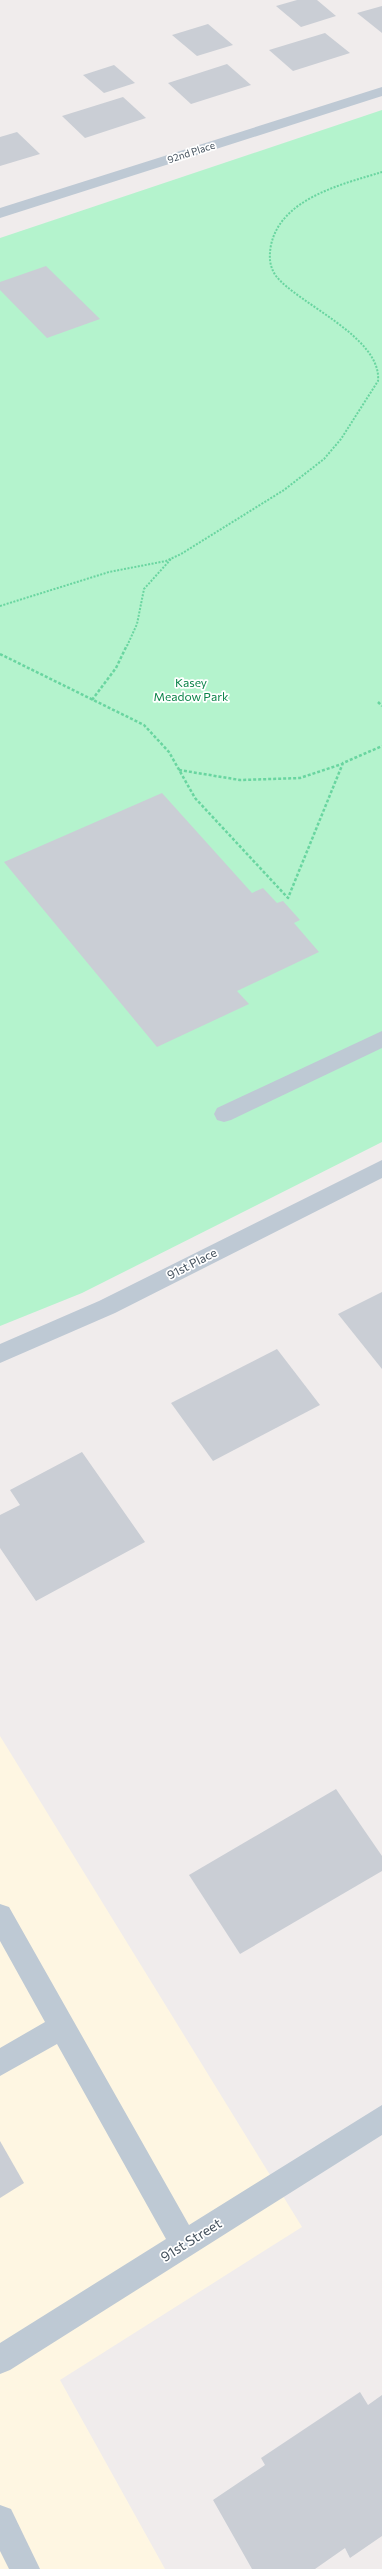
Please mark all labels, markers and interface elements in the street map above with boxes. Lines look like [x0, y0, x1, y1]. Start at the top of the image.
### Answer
street label: 92nd Place [166, 139, 216, 165]
park label: Kasey Meadow Park [154, 675, 229, 703]
street label: 91st Place [164, 1245, 219, 1282]
street label: 91st Street [157, 2214, 225, 2265]

